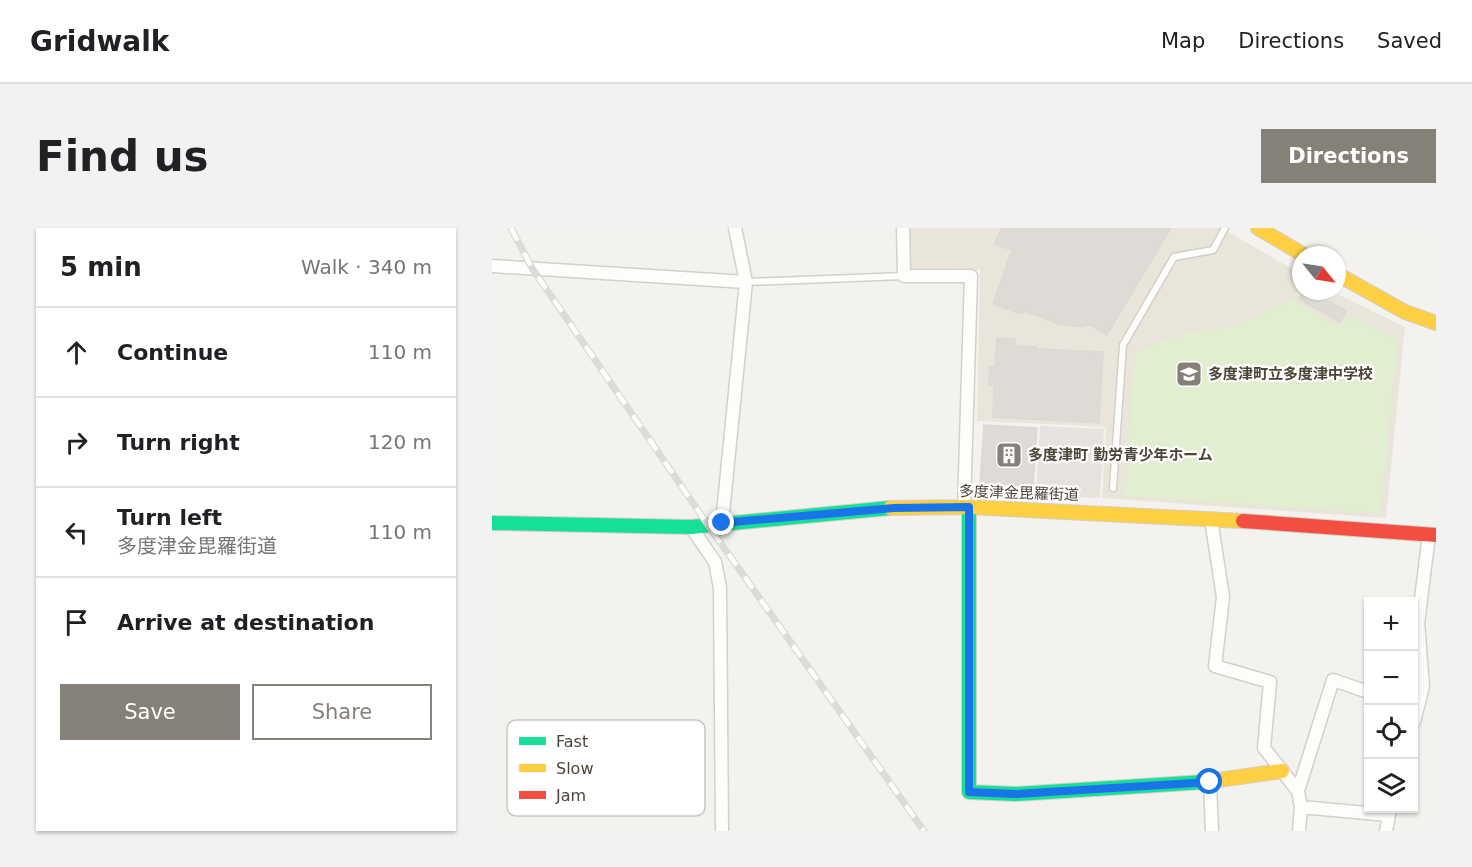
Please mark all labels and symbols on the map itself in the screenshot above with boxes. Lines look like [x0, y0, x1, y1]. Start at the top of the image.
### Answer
north arrow [1292, 246, 1346, 300]
school or university icon: 多度津町立多度津中学校 [1174, 359, 1204, 389]
place label: 多度津町立多度津中学校 [1208, 365, 1373, 383]
building icon: 多度津町 勤労青少年ホーム [994, 440, 1024, 470]
place label: 多度津町 勤労青少年ホーム [1028, 446, 1213, 464]
street label: 多度津金毘羅街道 [959, 482, 1079, 504]
route end [708, 509, 734, 535]
legend [507, 720, 705, 816]
text: Fast [556, 732, 588, 751]
text: Slow [556, 759, 593, 778]
route start [1196, 768, 1222, 794]
text: Jam [555, 786, 586, 805]

